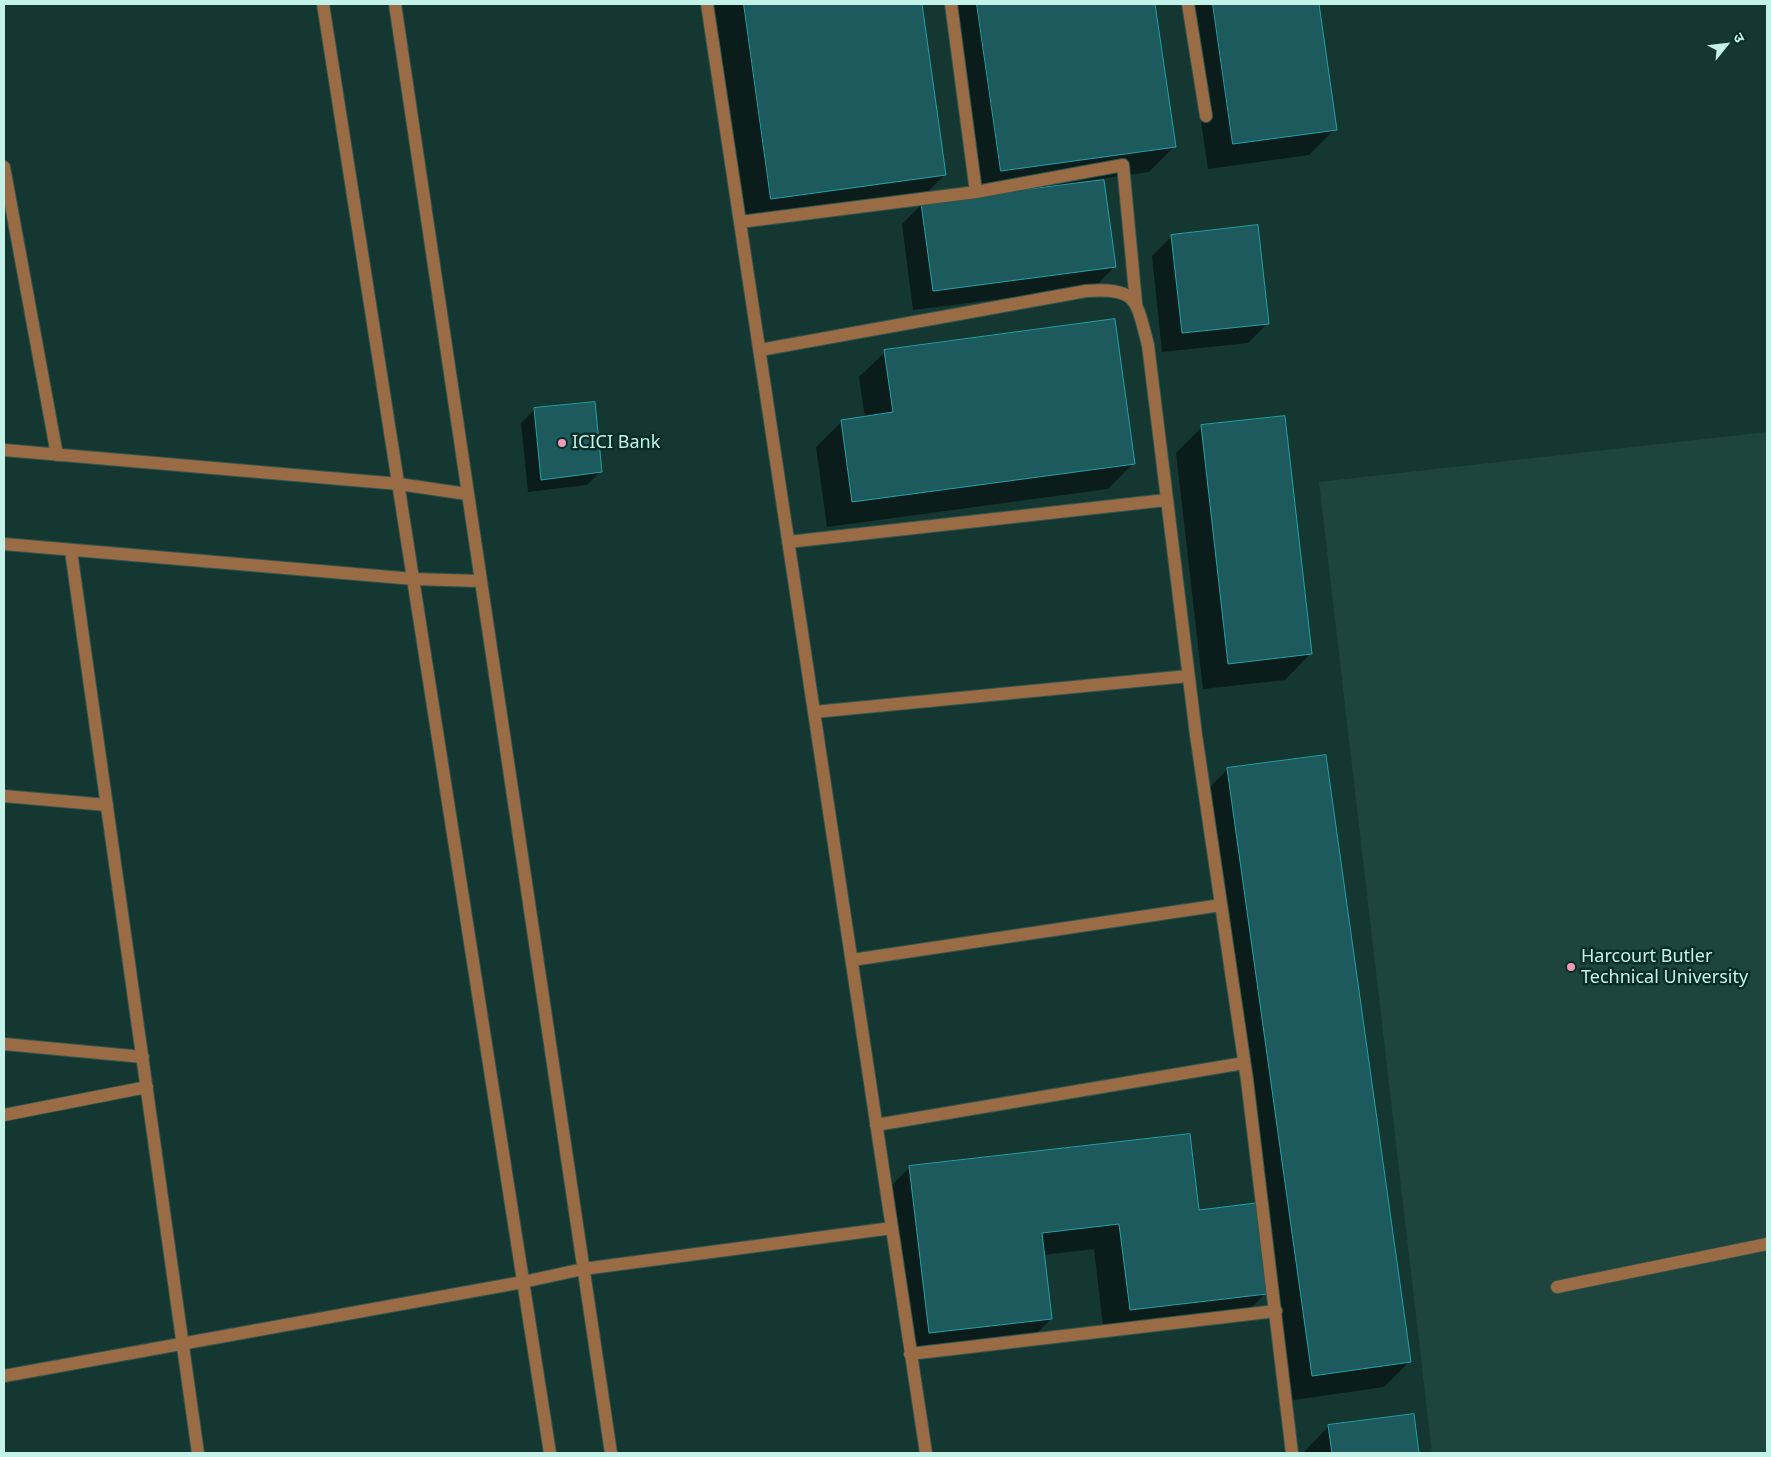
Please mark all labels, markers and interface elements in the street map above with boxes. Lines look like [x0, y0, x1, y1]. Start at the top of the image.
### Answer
north arrow [1701, 20, 1751, 70]
text: उ [1729, 29, 1750, 46]
place label: ICICI Bank [572, 432, 660, 454]
marker: ICICI Bank [556, 437, 568, 449]
place label: Harcourt Butler Technical University [1581, 946, 1748, 989]
marker: Harcourt Butler Technical University [1565, 961, 1577, 973]

